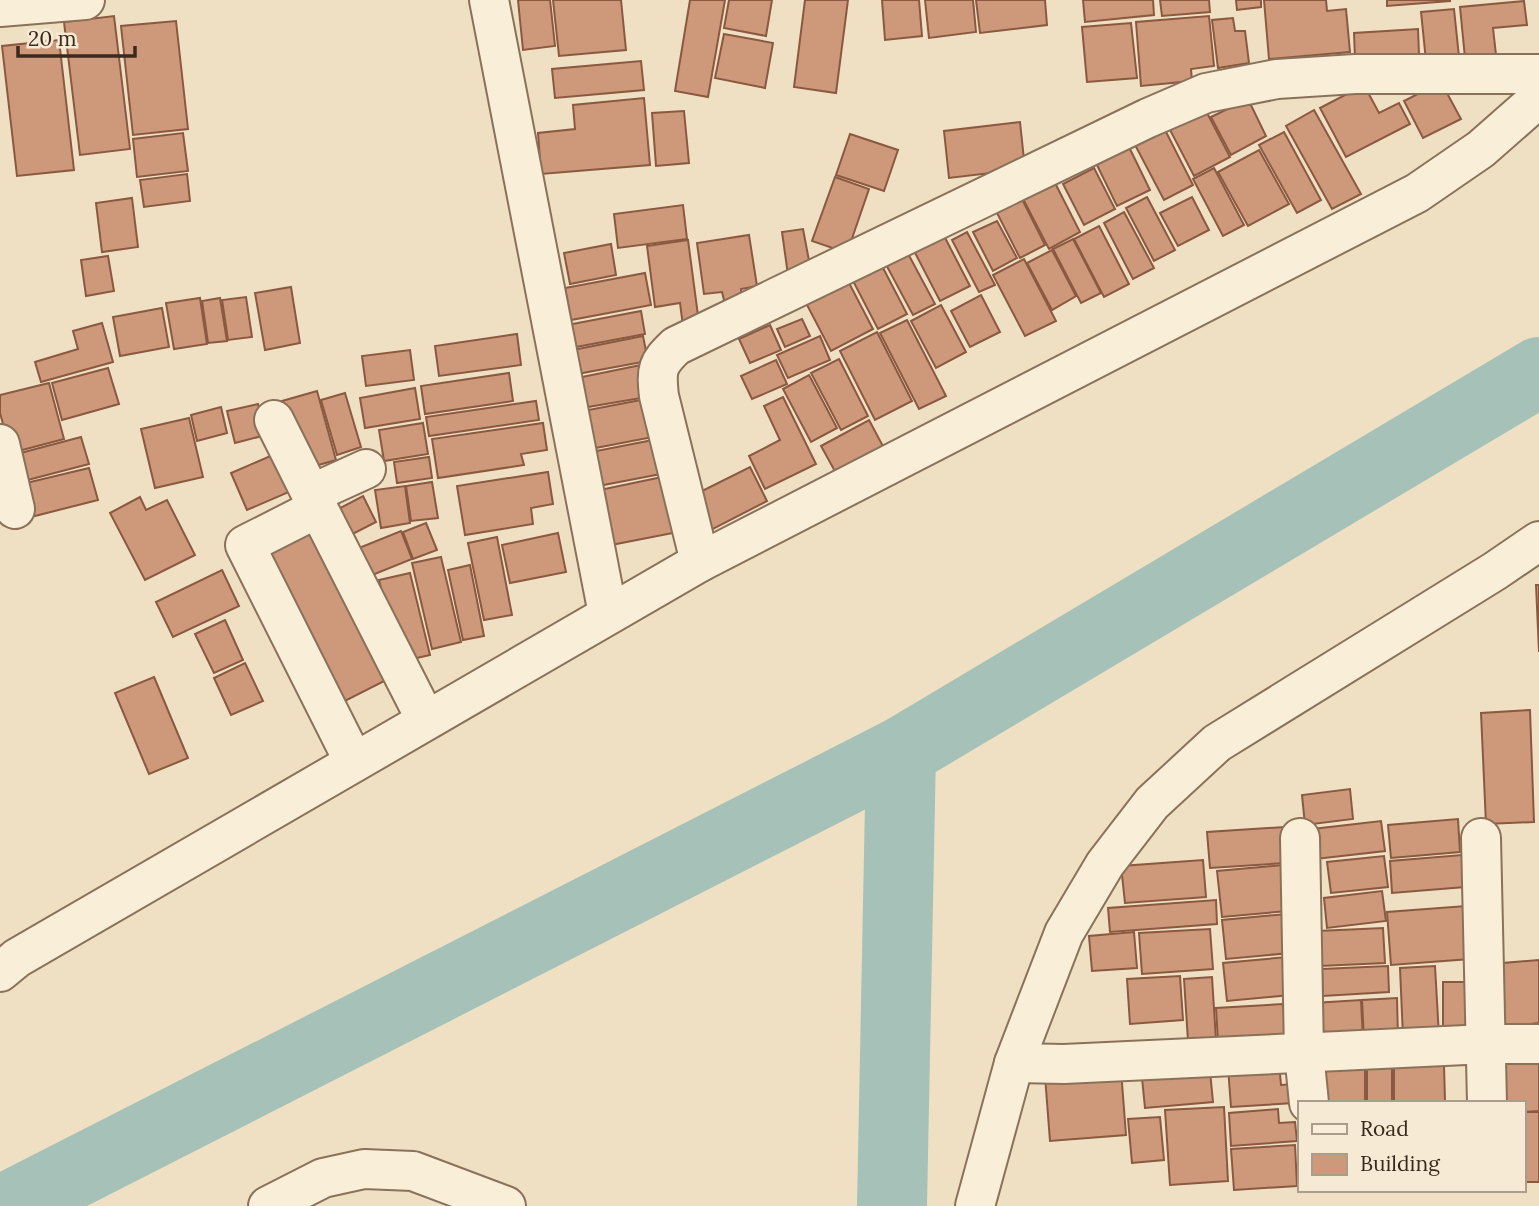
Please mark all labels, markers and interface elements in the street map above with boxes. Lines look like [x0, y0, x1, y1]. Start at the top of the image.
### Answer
scale bar [18, 14, 135, 58]
text: 20 m [28, 25, 77, 52]
legend [1298, 1101, 1525, 1192]
text: Road [1360, 1115, 1409, 1142]
text: Building [1360, 1150, 1440, 1177]

